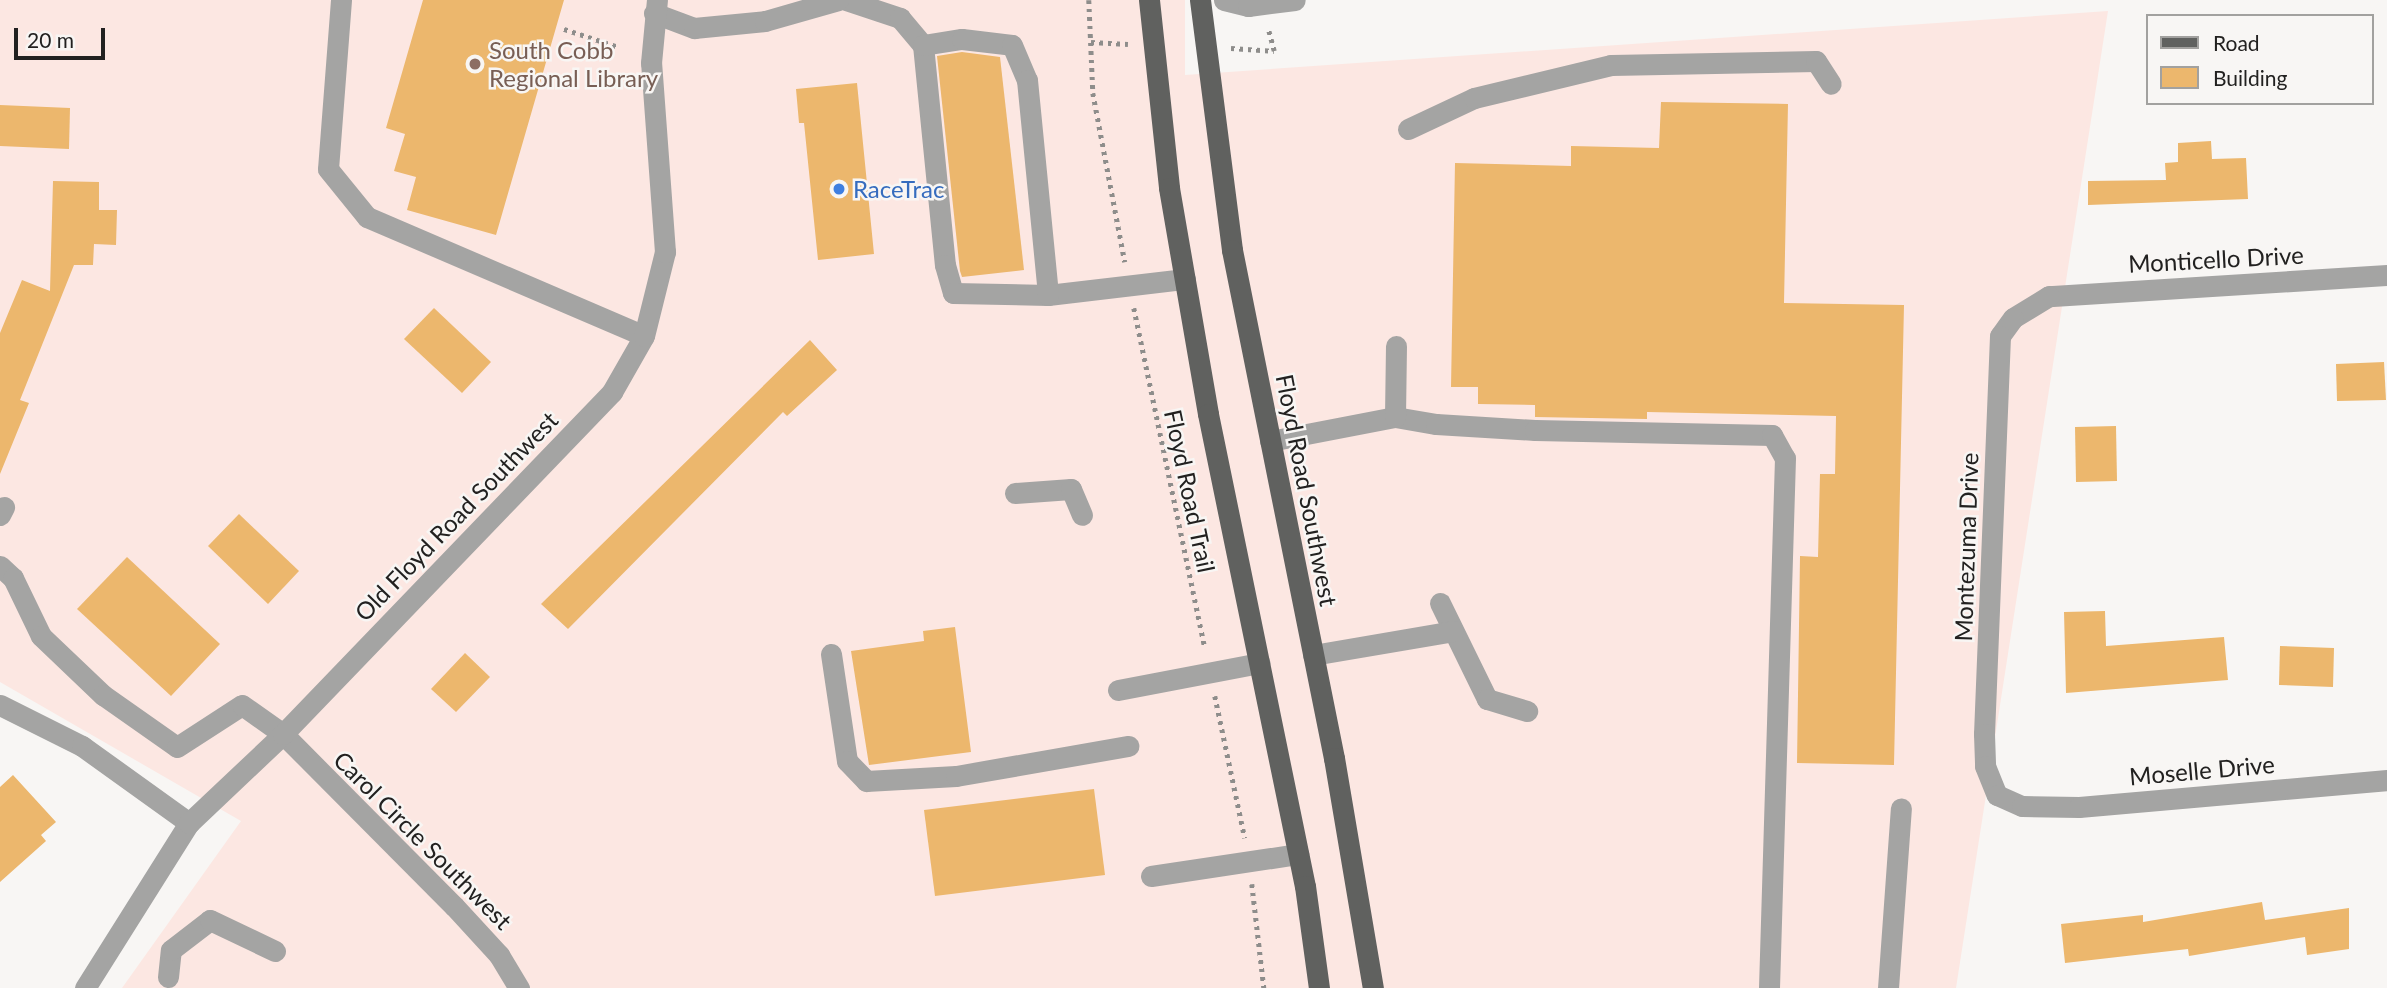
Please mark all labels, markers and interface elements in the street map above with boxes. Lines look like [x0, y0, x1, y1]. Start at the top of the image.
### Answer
scale bar [18, 14, 108, 58]
legend [2146, 14, 2373, 105]
text: 20 m [27, 27, 74, 52]
text: Road [2213, 30, 2260, 55]
place label: South Cobb Regional Library [489, 36, 658, 92]
marker: South Cobb Regional Library [467, 56, 483, 72]
text: Building [2213, 65, 2288, 90]
place label: RaceTrac [853, 175, 944, 203]
marker: RaceTrac [831, 181, 847, 197]
street label: Monticello Drive [2127, 240, 2305, 278]
street label: Floyd Road Southwest [1270, 372, 1344, 608]
street label: Old Floyd Road Southwest [348, 405, 564, 627]
street label: Floyd Road Trail [1159, 406, 1221, 576]
street label: Montezuma Drive [1948, 452, 1984, 642]
street label: Carol Circle Southwest [328, 745, 518, 935]
street label: Moselle Drive [2128, 749, 2276, 791]

